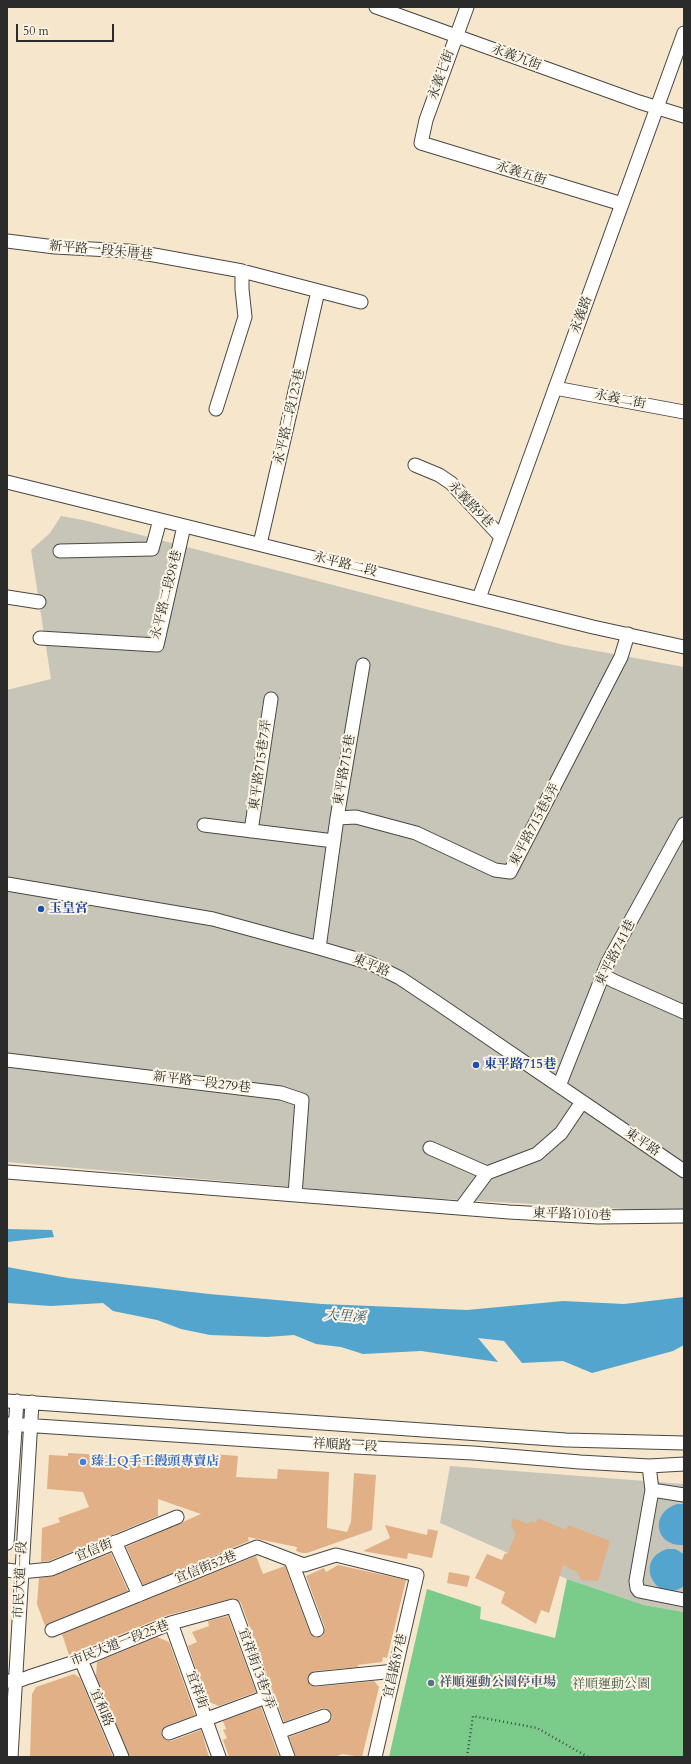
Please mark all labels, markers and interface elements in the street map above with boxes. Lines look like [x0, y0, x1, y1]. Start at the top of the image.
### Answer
scale bar [18, 16, 116, 42]
text: 50 m [23, 23, 49, 39]
street label: 永義九街 [489, 42, 543, 74]
street label: 永義七街 [426, 48, 458, 102]
street label: 永義五街 [494, 159, 548, 189]
street label: 新平路一段朱厝巷 [49, 239, 153, 263]
street label: 永義路 [568, 294, 596, 336]
street label: 永平路二段123巷 [271, 368, 309, 466]
street label: 永義二街 [593, 387, 647, 413]
street label: 永義路9巷 [444, 478, 496, 532]
street label: 永平路二段98巷 [148, 549, 186, 641]
street label: 永平路二段 [312, 550, 378, 580]
street label: 東平路715巷7弄 [247, 719, 275, 811]
street label: 東平路715巷 [331, 733, 359, 807]
street label: 東平路715巷8弄 [507, 781, 563, 869]
place label: 玉皇宮 [49, 901, 88, 917]
marker: 玉皇宮 [36, 904, 46, 914]
street label: 東平路741巷 [593, 917, 639, 989]
street label: 東平路 [350, 951, 392, 981]
place label: 東平路715巷 [484, 1057, 556, 1073]
marker: 東平路715巷 [471, 1060, 481, 1070]
street label: 新平路一段279巷 [152, 1069, 252, 1097]
street label: 東平路 [621, 1126, 663, 1160]
street label: 東平路1010巷 [532, 1206, 612, 1224]
water label: 大里溪 [323, 1307, 367, 1327]
street label: 祥順路一段 [312, 1437, 378, 1455]
place label: 臻士Q手工饅頭專賣店 [91, 1454, 220, 1470]
marker: 臻士Q手工饅頭專賣店 [78, 1457, 88, 1467]
street label: 宜信街 [73, 1536, 115, 1566]
street label: 市民大道一段 [11, 1541, 31, 1619]
street label: 宜信街52巷 [173, 1549, 239, 1587]
street label: 市民大道一段25巷 [69, 1618, 171, 1670]
street label: 宜祥街13巷7弄 [234, 1626, 278, 1712]
street label: 宜昌路87巷 [381, 1632, 411, 1700]
street label: 宜祥街 [182, 1669, 210, 1711]
place label: 祥順運動公園停車場 [439, 1675, 556, 1691]
park label: 祥順運動公園 [572, 1677, 650, 1693]
marker: 祥順運動公園停車場 [426, 1678, 436, 1688]
street label: 宜和路 [86, 1687, 116, 1729]

